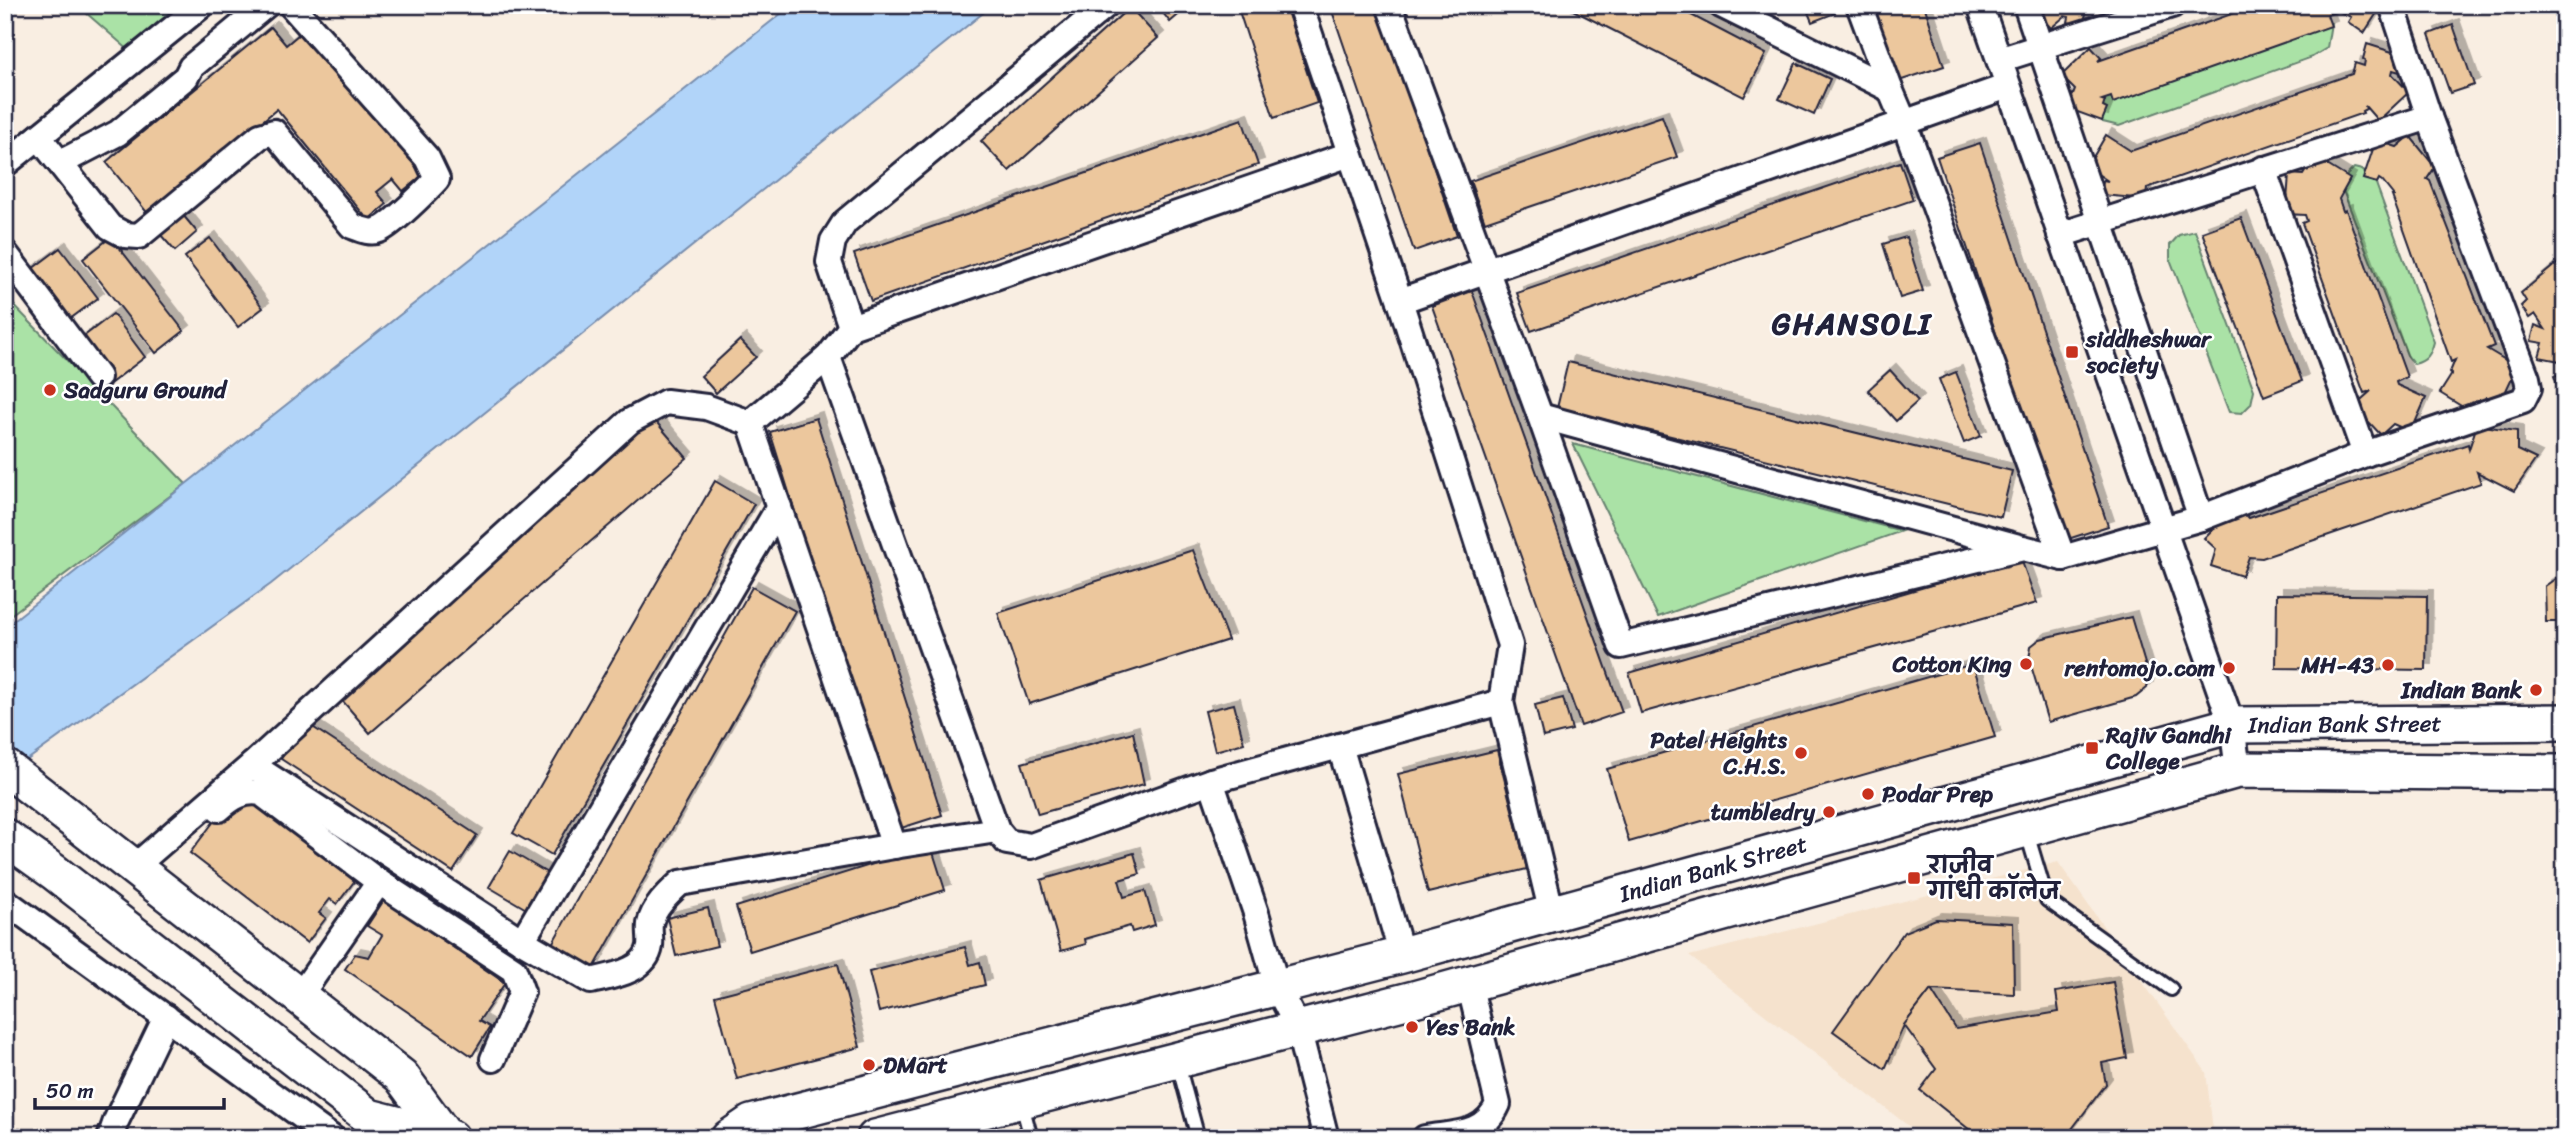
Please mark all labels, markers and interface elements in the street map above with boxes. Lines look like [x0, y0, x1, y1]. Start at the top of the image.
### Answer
district label: GHANSOLI [1772, 297, 1932, 351]
place label: siddheshwar society [2085, 319, 2213, 386]
marker: siddheshwar society [2064, 344, 2080, 360]
place label: Sadguru Ground [63, 370, 228, 411]
marker: Sadguru Ground [42, 382, 58, 398]
place label: Cotton King [1892, 644, 2012, 685]
place label: MH-43 [2300, 645, 2374, 686]
place label: rentomojo.com [2063, 648, 2215, 689]
marker: Cotton King [2018, 656, 2034, 672]
marker: MH-43 [2380, 657, 2396, 673]
marker: rentomojo.com [2221, 660, 2237, 676]
place label: Indian Bank [2400, 670, 2523, 711]
marker: Indian Bank [2528, 682, 2544, 698]
street label: Indian Bank Street [2247, 703, 2442, 745]
place label: Rajiv Gandhi College [2105, 715, 2233, 782]
place label: Patel Heights C.H.S. [1650, 720, 1788, 787]
marker: Rajiv Gandhi College [2084, 740, 2100, 756]
marker: Patel Heights C.H.S. [1793, 745, 1809, 761]
place label: Podar Prep [1882, 774, 1994, 815]
marker: Podar Prep [1860, 786, 1876, 802]
place label: tumbledry [1711, 792, 1816, 833]
marker: tumbledry [1821, 804, 1837, 820]
street label: Indian Bank Street [1614, 823, 1812, 915]
place label: राजीव गांधी कॉलेज [1926, 845, 2062, 912]
marker: राजीव गांधी कॉलेज [1906, 870, 1922, 886]
place label: Yes Bank [1426, 1007, 1516, 1048]
marker: Yes Bank [1404, 1019, 1420, 1035]
place label: DMart [883, 1045, 947, 1086]
marker: DMart [861, 1057, 877, 1073]
scale bar [35, 1066, 224, 1110]
text: 50 m [46, 1072, 94, 1110]

